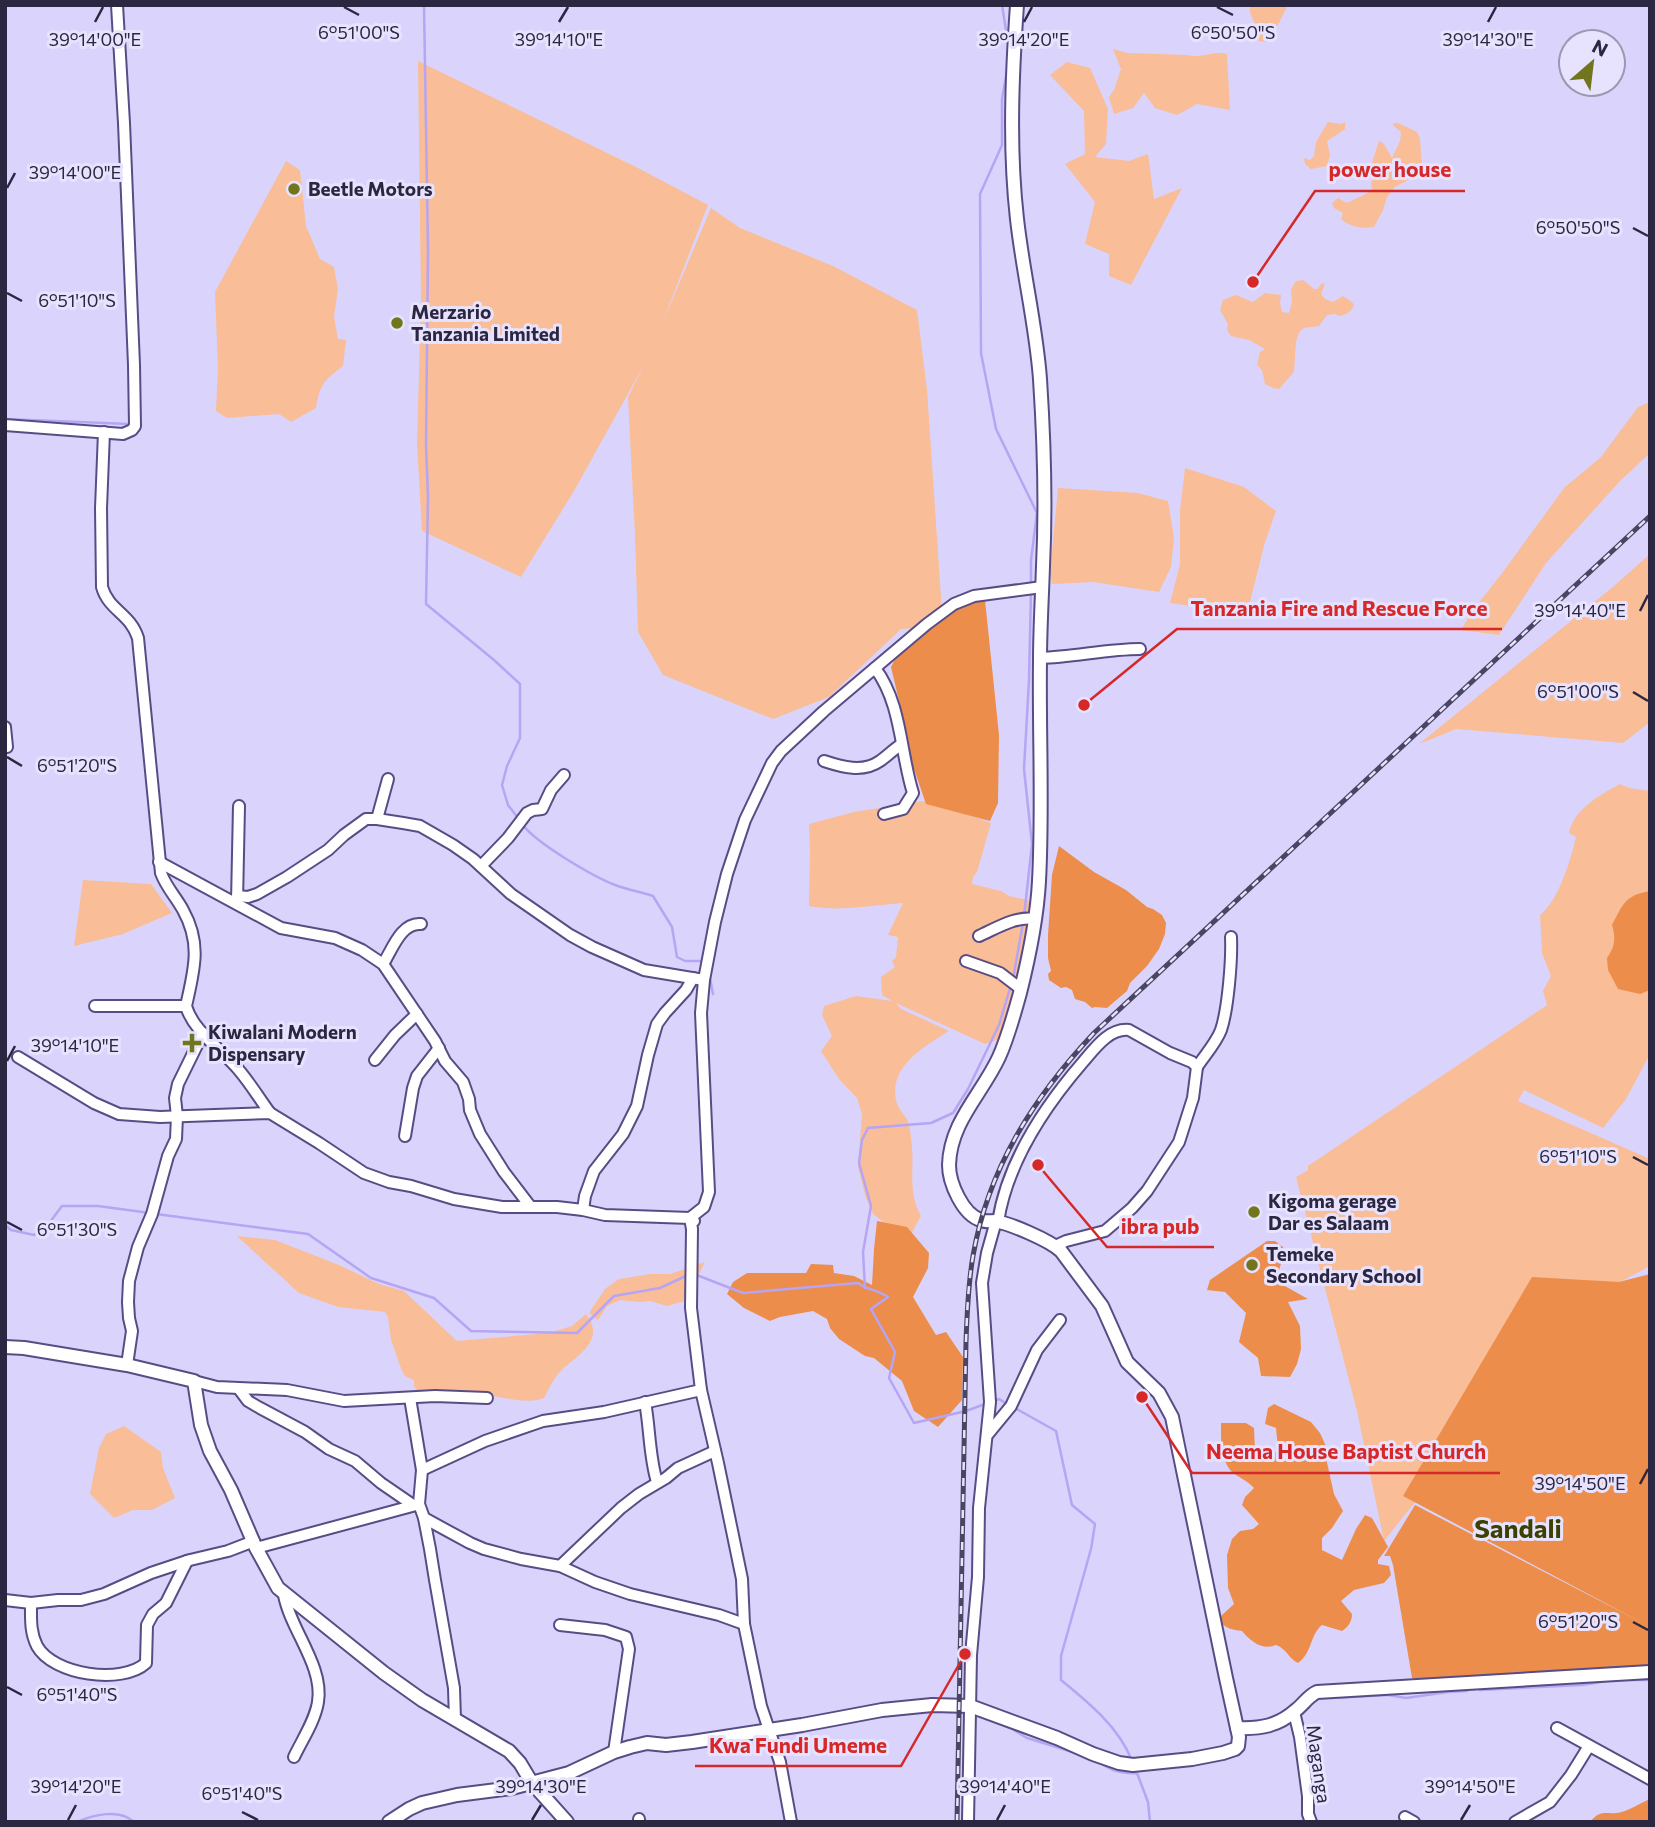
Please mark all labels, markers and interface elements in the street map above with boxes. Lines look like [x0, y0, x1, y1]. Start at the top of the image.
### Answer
text: 6°51'00"S [318, 21, 400, 43]
text: 6°50'50"S [1191, 21, 1275, 43]
text: 39°14'00"E [49, 28, 141, 50]
text: 39°14'10"E [515, 28, 603, 50]
text: 39°14'20"E [979, 28, 1069, 50]
text: 39°14'30"E [1442, 28, 1534, 50]
north arrow [1557, 28, 1627, 98]
text: N [1589, 34, 1612, 61]
callout: power house [1315, 149, 1465, 191]
text: power house [1329, 156, 1451, 181]
text: 39°14'00"E [29, 161, 121, 183]
place label: Beetle Motors [308, 177, 433, 200]
marker: Beetle Motors [286, 181, 302, 197]
text: 6°50'50"S [1536, 216, 1620, 238]
text: 6°51'10"S [38, 289, 116, 311]
place label: Merzario Tanzania Limited [411, 300, 560, 345]
marker: Merzario Tanzania Limited [389, 315, 405, 331]
callout: Tanzania Fire and Rescue Force [1177, 587, 1502, 629]
text: Tanzania Fire and Rescue Force [1190, 595, 1488, 620]
text: 39°14'40"E [1534, 599, 1626, 621]
text: 6°51'00"S [1537, 680, 1619, 702]
text: 6°51'20"S [37, 754, 117, 776]
place label: Kiwalani Modern Dispensary [208, 1020, 357, 1065]
marker: Kiwalani Modern Dispensary [182, 1033, 202, 1053]
text: 39°14'10"E [31, 1034, 119, 1056]
text: 6°51'10"S [1539, 1145, 1617, 1167]
place label: Kigoma gerage Dar es Salaam [1268, 1189, 1397, 1234]
marker: Kigoma gerage Dar es Salaam [1246, 1204, 1262, 1220]
callout: ibra pub [1107, 1205, 1214, 1247]
text: ibra pub [1121, 1213, 1199, 1238]
text: 6°51'30"S [37, 1218, 117, 1240]
place label: Temeke Secondary School [1266, 1242, 1421, 1287]
marker: Temeke Secondary School [1244, 1257, 1260, 1273]
callout: Neema House Baptist Church [1192, 1431, 1500, 1473]
text: Neema House Baptist Church [1206, 1438, 1486, 1463]
text: 39°14'50"E [1534, 1472, 1626, 1494]
district label: Sandali [1474, 1512, 1562, 1543]
text: 6°51'20"S [1538, 1610, 1618, 1632]
text: 6°51'40"S [37, 1683, 117, 1705]
street label: Maganga [1303, 1723, 1336, 1805]
callout: Kwa Fundi Umeme [695, 1724, 901, 1766]
text: Kwa Fundi Umeme [709, 1732, 887, 1757]
text: 39°14'20"E [31, 1775, 121, 1797]
text: 39°14'30"E [495, 1775, 587, 1797]
text: 39°14'40"E [959, 1775, 1051, 1797]
text: 39°14'50"E [1424, 1775, 1516, 1797]
text: 6°51'40"S [202, 1782, 282, 1804]

